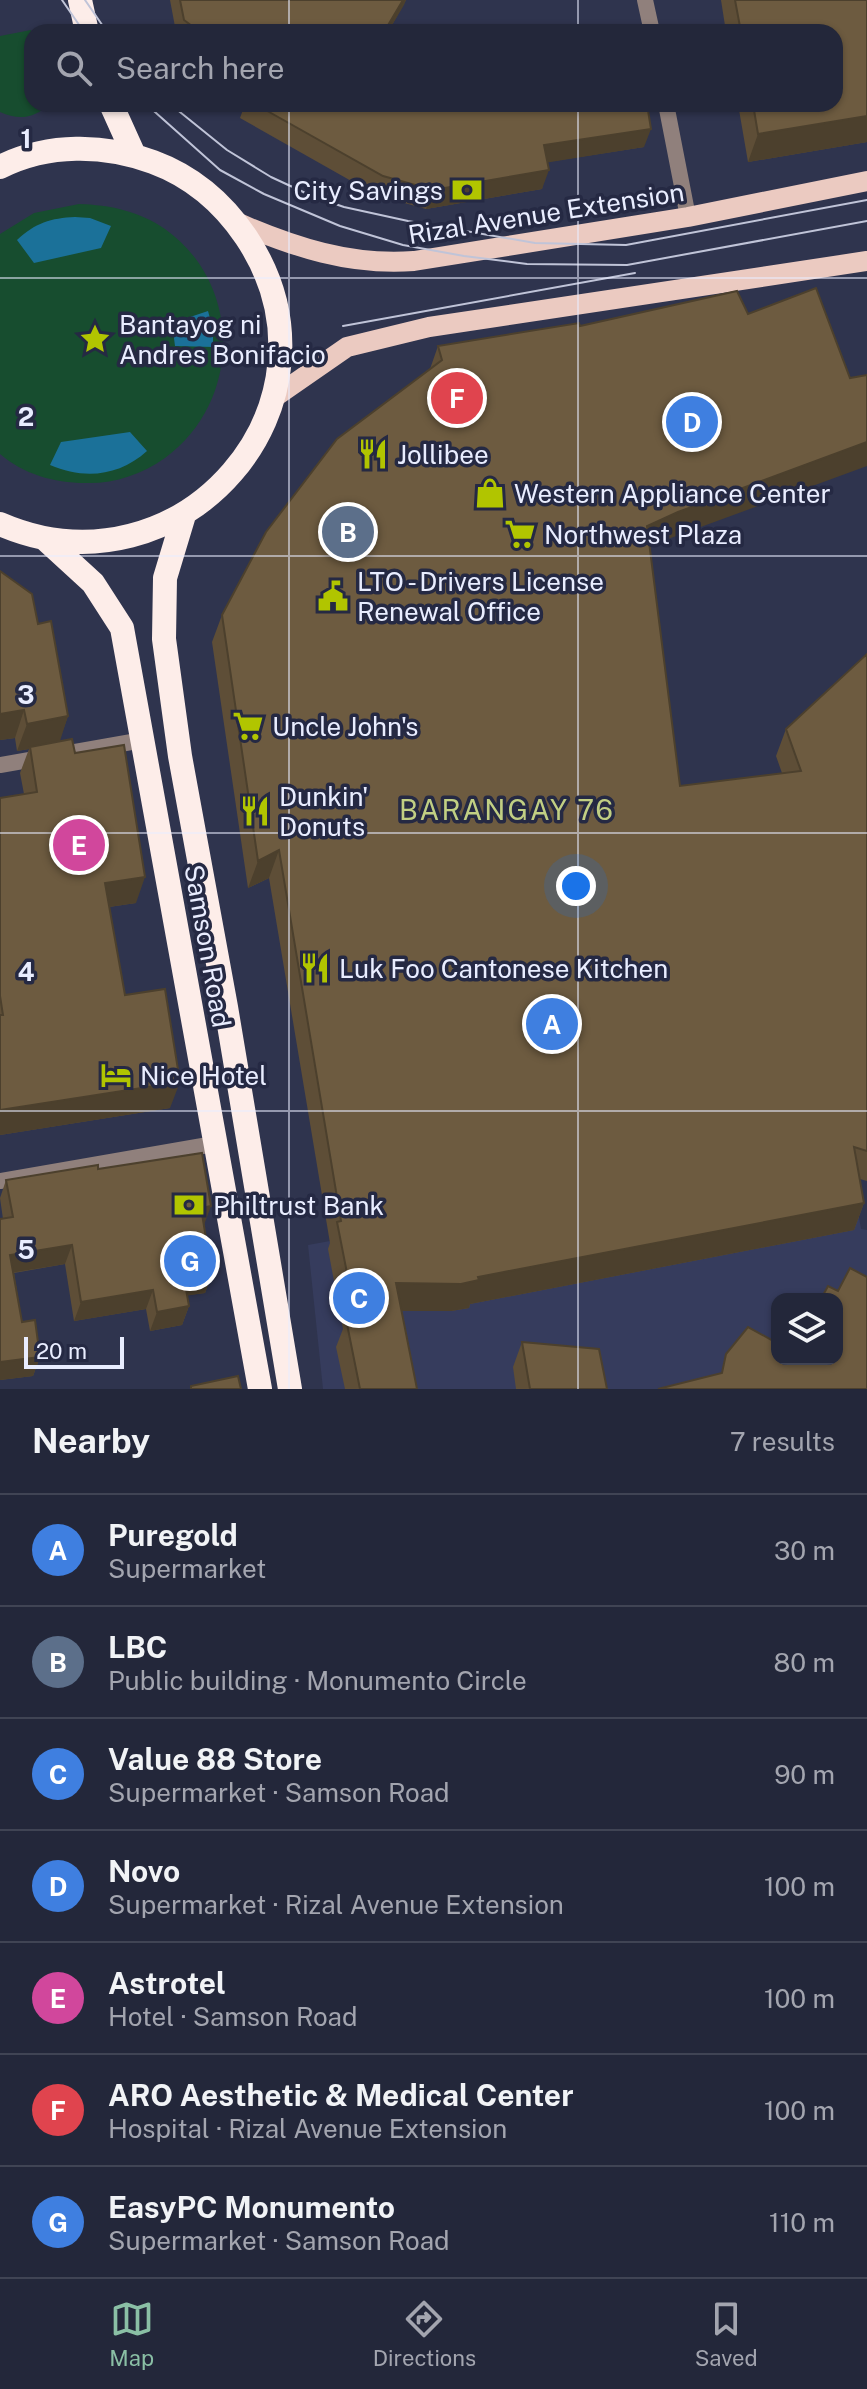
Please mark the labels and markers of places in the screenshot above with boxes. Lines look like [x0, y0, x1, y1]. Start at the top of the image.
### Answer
bank icon: City Savings [450, 173, 484, 207]
place label: City Savings [294, 175, 443, 206]
place label: Bantayog ni Andres Bonifacio [119, 309, 326, 370]
place icon: Bantayog ni Andres Bonifacio [78, 322, 112, 356]
pin: F [431, 368, 483, 428]
pin: D [666, 392, 718, 452]
restaurant icon: Jollibee [356, 437, 390, 471]
place label: Jollibee [397, 439, 489, 470]
shop icon: Western Appliance Center [473, 476, 507, 510]
place label: Western Appliance Center [514, 478, 831, 509]
pin: B [322, 502, 374, 562]
supermarket icon: Northwest Plaza [503, 517, 537, 551]
place label: Northwest Plaza [544, 519, 742, 550]
place label: LTO - Drivers License Renewal Office [357, 566, 604, 627]
public building icon: LTO - Drivers License Renewal Office [316, 579, 350, 613]
supermarket icon: Uncle John's [231, 709, 265, 743]
place label: Uncle John's [272, 711, 418, 742]
place label: Dunkin' Donuts [279, 781, 369, 842]
restaurant icon: Dunkin' Donuts [238, 794, 272, 828]
pin: E [53, 815, 105, 875]
restaurant icon: Luk Foo Cantonese Kitchen [298, 951, 332, 985]
place label: Luk Foo Cantonese Kitchen [339, 953, 668, 984]
pin: A [526, 994, 578, 1054]
hotel icon: Nice Hotel [99, 1058, 133, 1092]
place label: Nice Hotel [140, 1060, 267, 1091]
bank icon: Philtrust Bank [172, 1188, 206, 1222]
place label: Philtrust Bank [213, 1190, 384, 1221]
pin: G [164, 1231, 216, 1291]
pin: C [333, 1268, 385, 1328]

